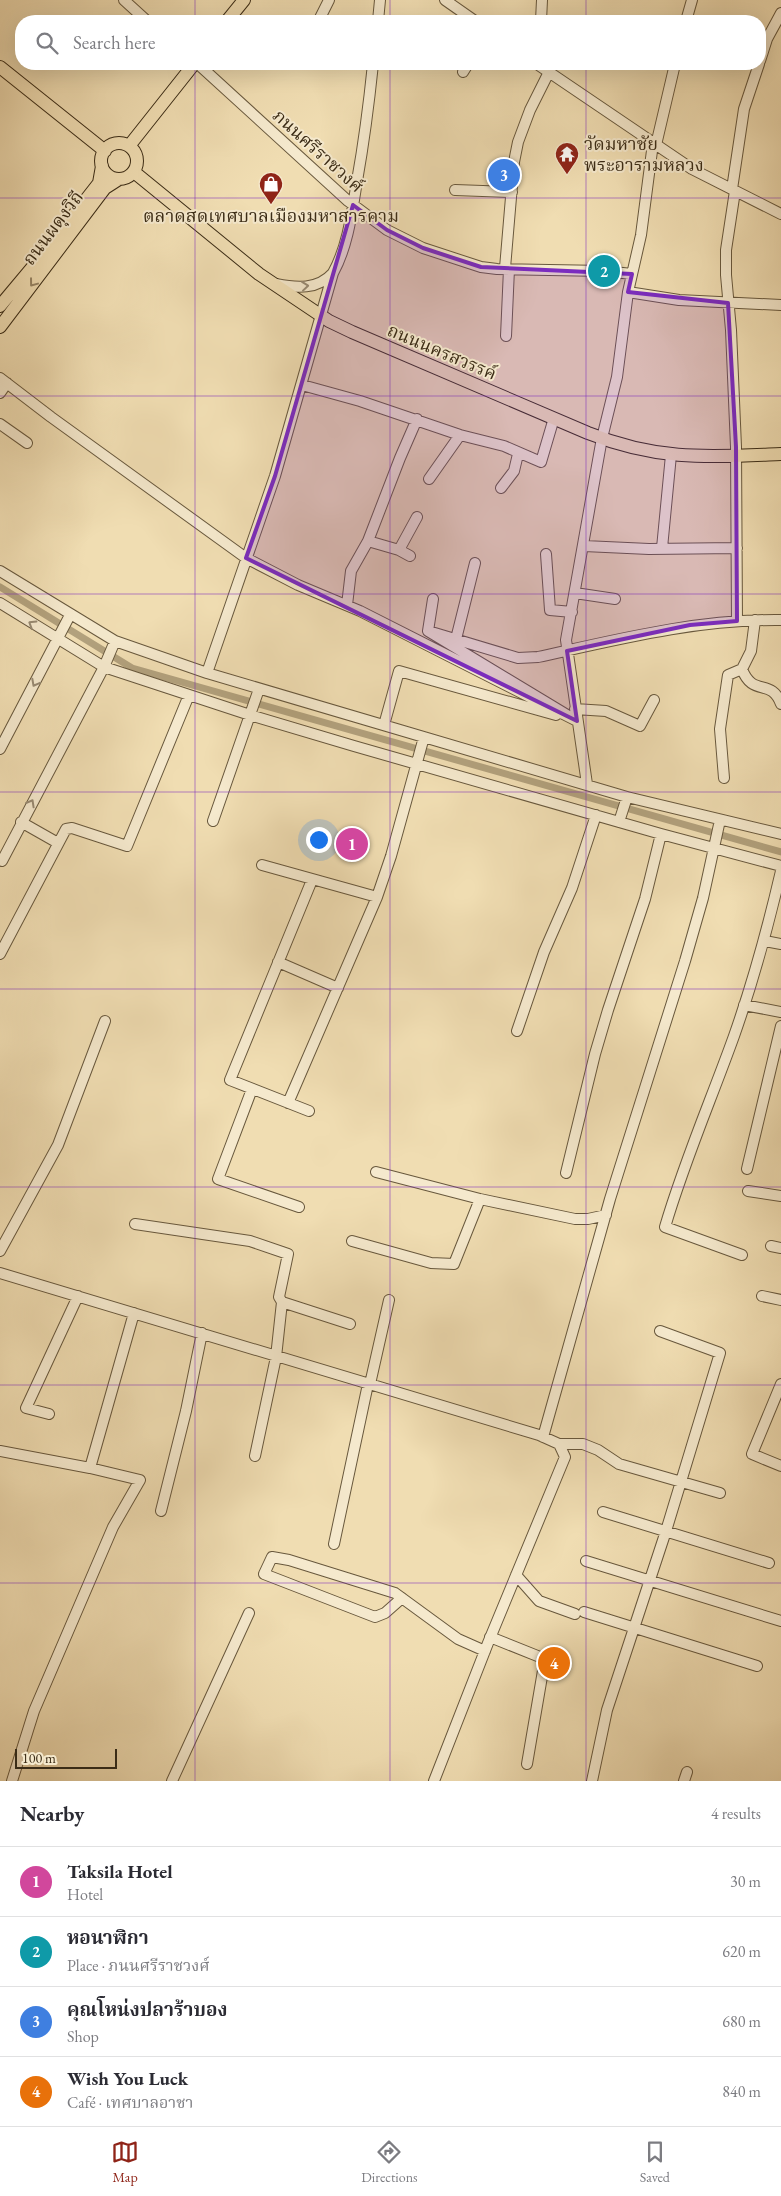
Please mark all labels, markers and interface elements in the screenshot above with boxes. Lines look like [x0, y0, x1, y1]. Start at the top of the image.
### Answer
search box [15, 15, 766, 70]
icon: search [33, 29, 61, 57]
text: Search here [73, 30, 155, 55]
street label: ภนนศรีราชวงศ์ [268, 104, 369, 198]
place label: วัดมหาชัย พระอารามหลวง [584, 132, 704, 176]
temple icon: วัดมหาชัย พระอารามหลวง [554, 141, 580, 175]
pin: 3 [488, 156, 520, 194]
shop icon: ตลาดสดเทศบาลเมืองมหาสารคาม [258, 171, 284, 205]
street label: ถนนผดุงวิถี [17, 186, 89, 270]
place label: ตลาดสดเทศบาลเมืองมหาสารคาม [143, 204, 399, 227]
pin: 2 [588, 252, 620, 290]
one-way arrow [30, 277, 39, 287]
one-way arrow [301, 281, 309, 292]
street label: ถนนนครสวรรค์ [384, 318, 500, 385]
one-way arrow [28, 620, 37, 630]
one-way arrow [31, 678, 41, 687]
one-way arrow [25, 800, 35, 809]
pin: 1 [336, 825, 368, 863]
your location [306, 827, 332, 853]
pin: 4 [538, 1644, 570, 1682]
scale bar [15, 1746, 118, 1769]
text: 100 m [22, 1749, 56, 1767]
text: Nearby [20, 1800, 84, 1827]
text: 4 results [711, 1803, 761, 1824]
text: Taksila Hotel [67, 1859, 173, 1884]
text: 1 [32, 1871, 40, 1892]
text: 30 m [730, 1871, 761, 1892]
text: Hotel [67, 1884, 103, 1905]
text: หอนาฬิกา [67, 1925, 149, 1950]
text: 2 [32, 1941, 40, 1962]
text: 620 m [722, 1941, 761, 1962]
text: Place · ภนนศรีราชวงศ์ [67, 1955, 210, 1976]
text: คุณโหน่งปลาร้าบอง [67, 1997, 227, 2022]
text: 3 [32, 2011, 40, 2032]
text: 680 m [722, 2011, 761, 2032]
text: Shop [67, 2026, 99, 2047]
text: Wish You Luck [67, 2066, 188, 2091]
text: 4 [32, 2081, 40, 2102]
text: 840 m [722, 2081, 761, 2102]
text: Café · เทศบาลอาชา [67, 2092, 193, 2113]
tab: Map [111, 2138, 139, 2186]
tab: Directions [361, 2138, 418, 2186]
tab: Saved [640, 2138, 670, 2186]

